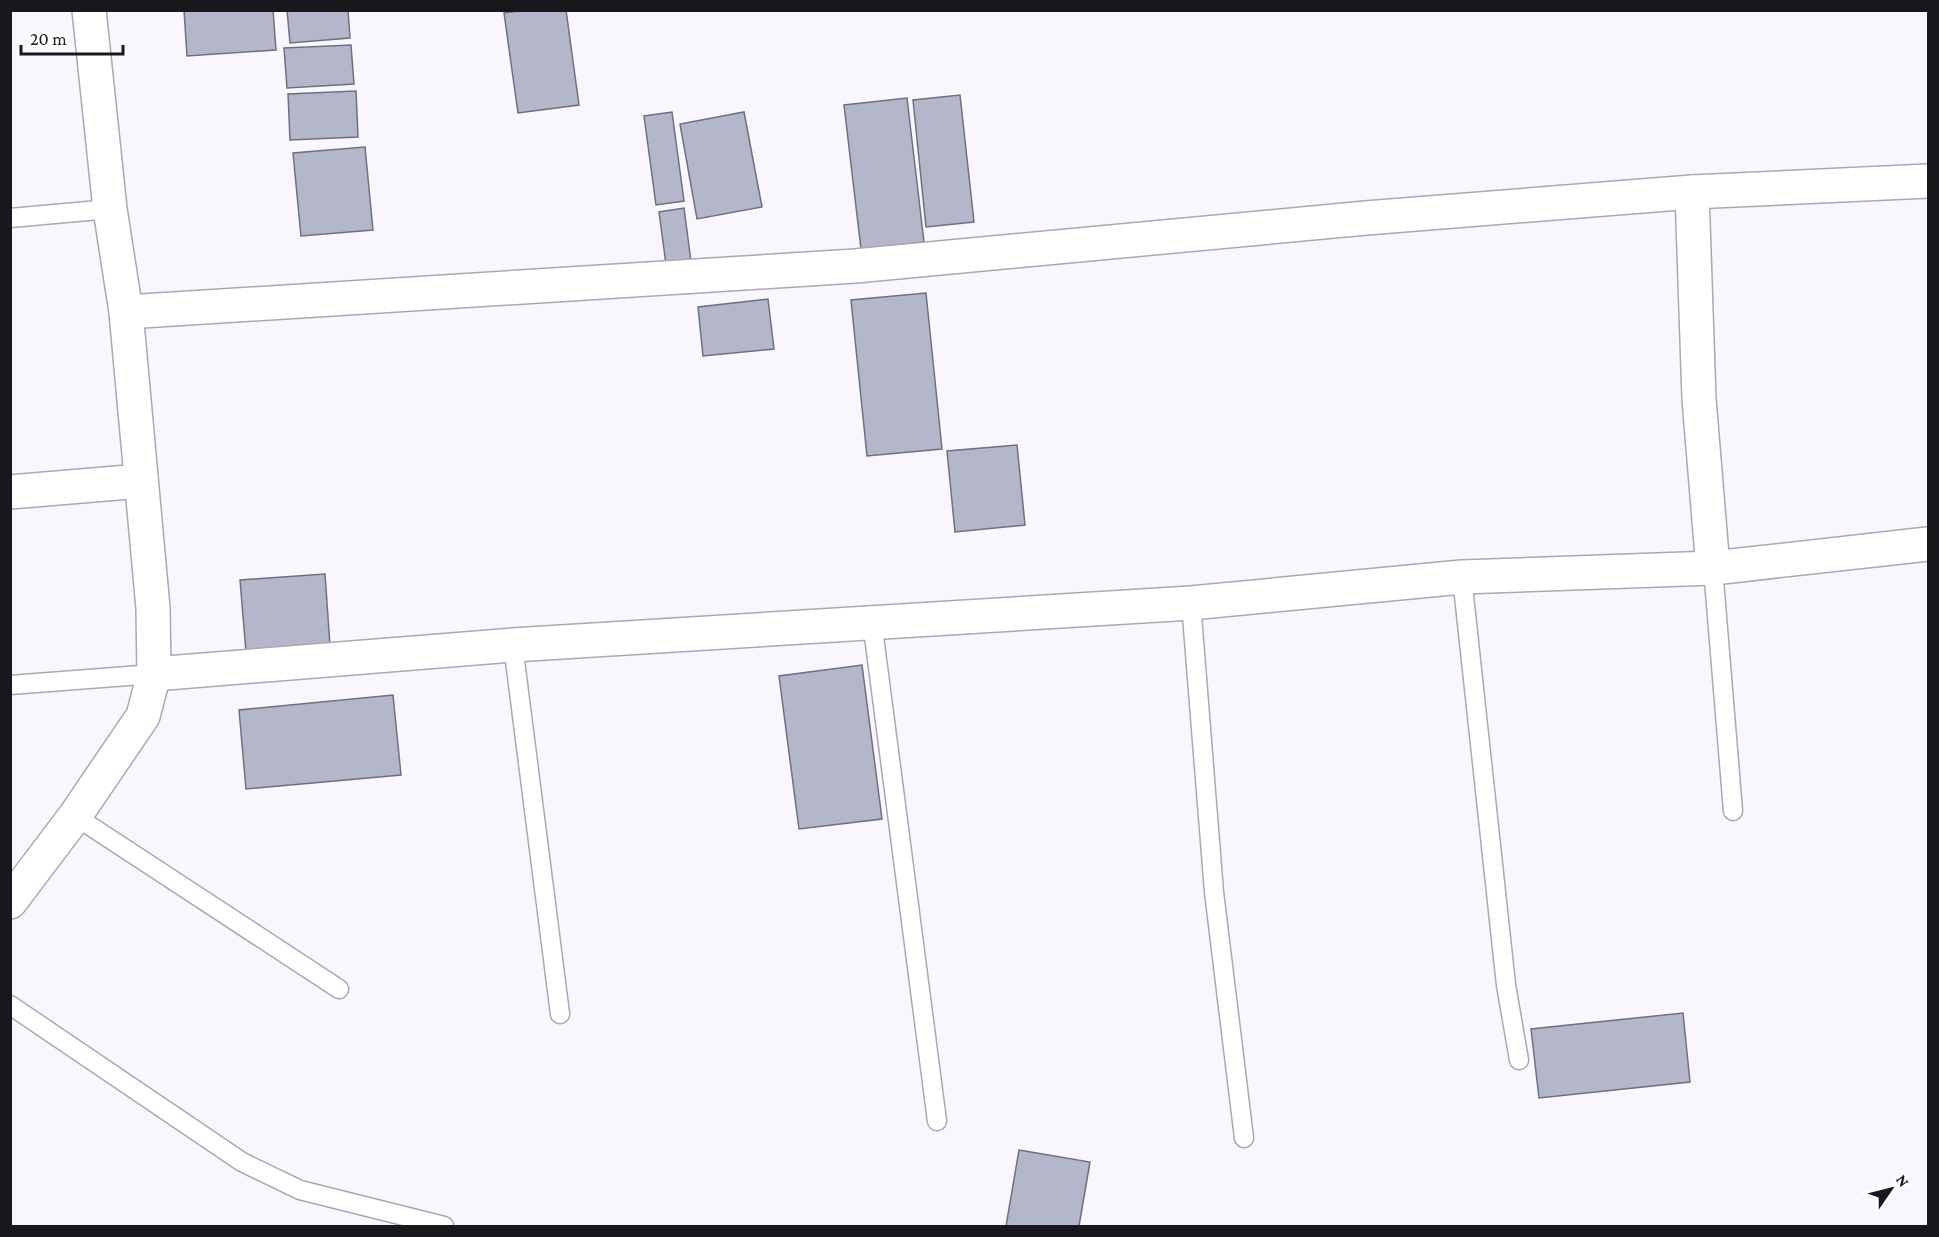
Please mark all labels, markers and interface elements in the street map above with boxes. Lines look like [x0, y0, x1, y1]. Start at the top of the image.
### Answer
scale bar [21, 18, 123, 56]
text: 20 m [30, 29, 67, 49]
north arrow [1861, 1159, 1921, 1219]
text: N [1893, 1171, 1913, 1190]

